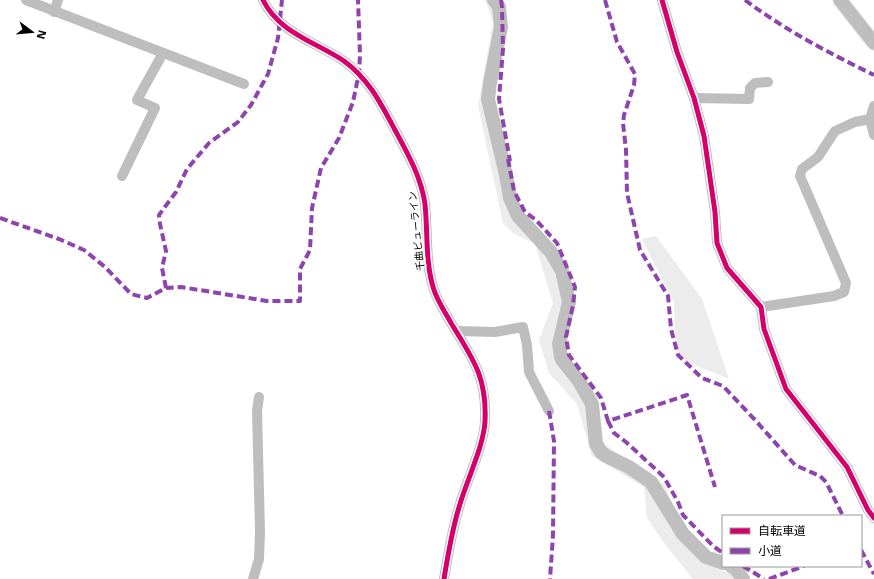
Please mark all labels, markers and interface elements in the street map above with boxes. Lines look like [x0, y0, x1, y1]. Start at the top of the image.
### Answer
north arrow [12, 12, 52, 52]
text: N [34, 29, 51, 41]
street label: 千曲ビューライン [405, 190, 427, 272]
legend [722, 515, 862, 567]
text: 自転車道 [758, 522, 806, 539]
text: 小道 [758, 542, 782, 559]

